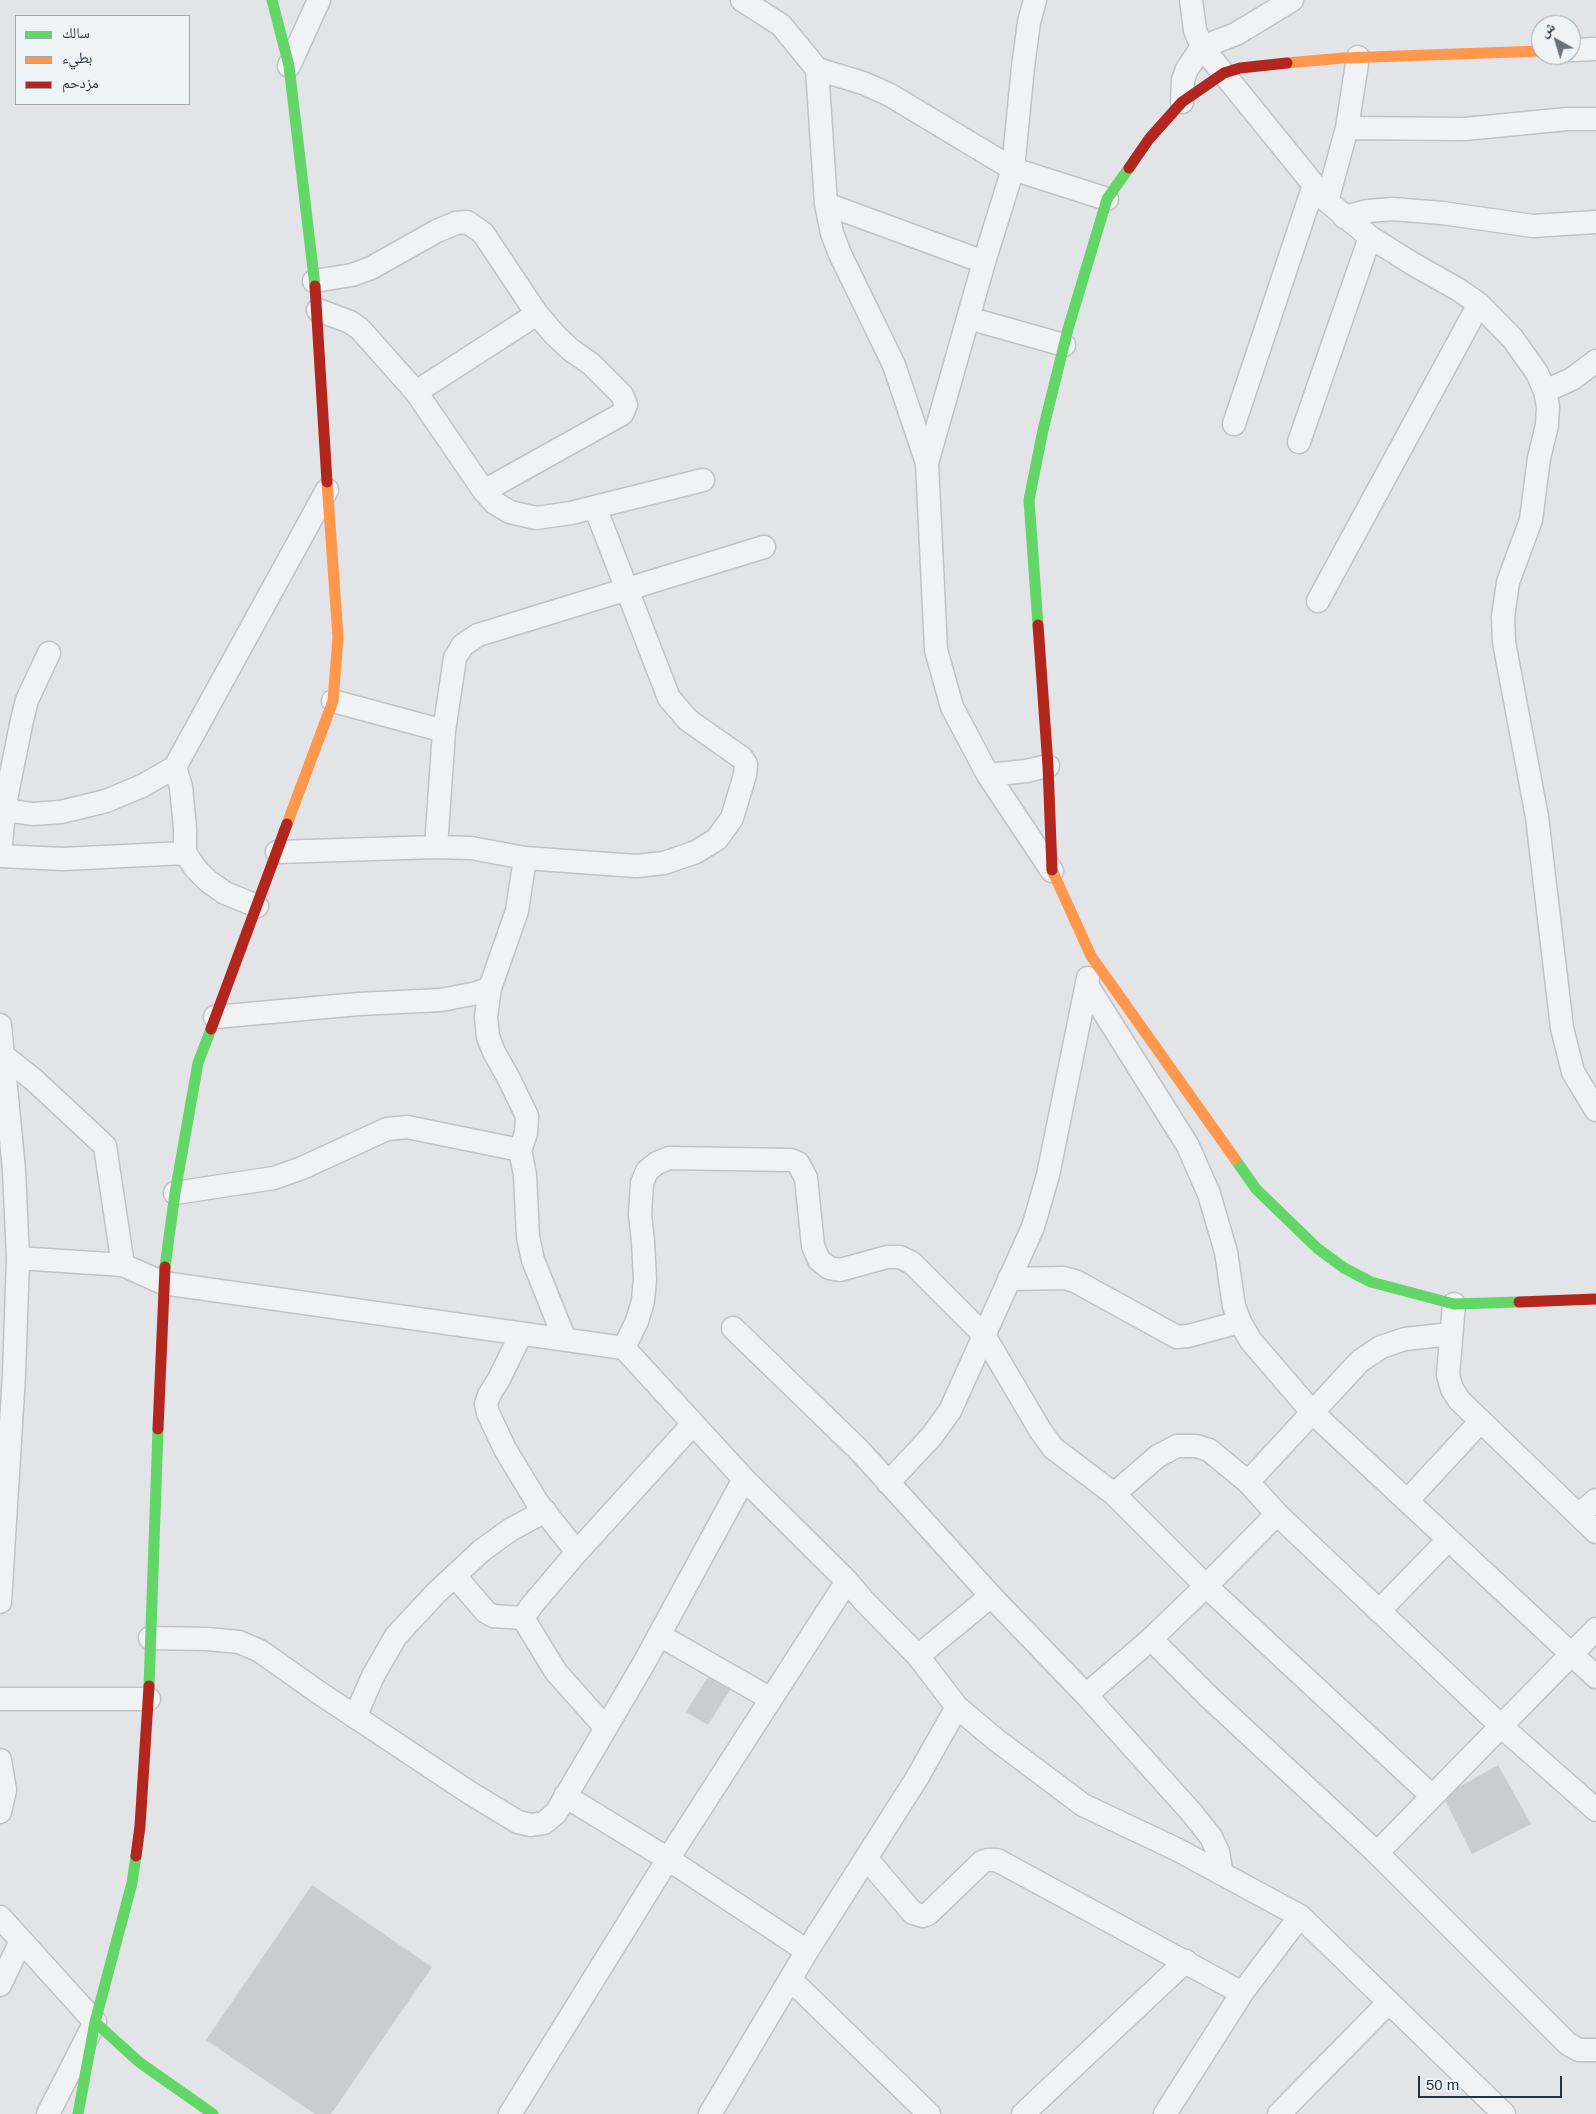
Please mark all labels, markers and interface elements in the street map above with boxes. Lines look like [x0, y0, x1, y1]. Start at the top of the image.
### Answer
legend [15, 15, 190, 105]
north arrow [1531, 15, 1581, 65]
text: ش [1536, 18, 1558, 40]
text: سالك [62, 24, 90, 41]
text: بطيء [62, 49, 92, 66]
text: مزدحم [62, 74, 99, 91]
scale bar [1421, 2066, 1565, 2098]
text: 50 m [1426, 2076, 1459, 2093]

